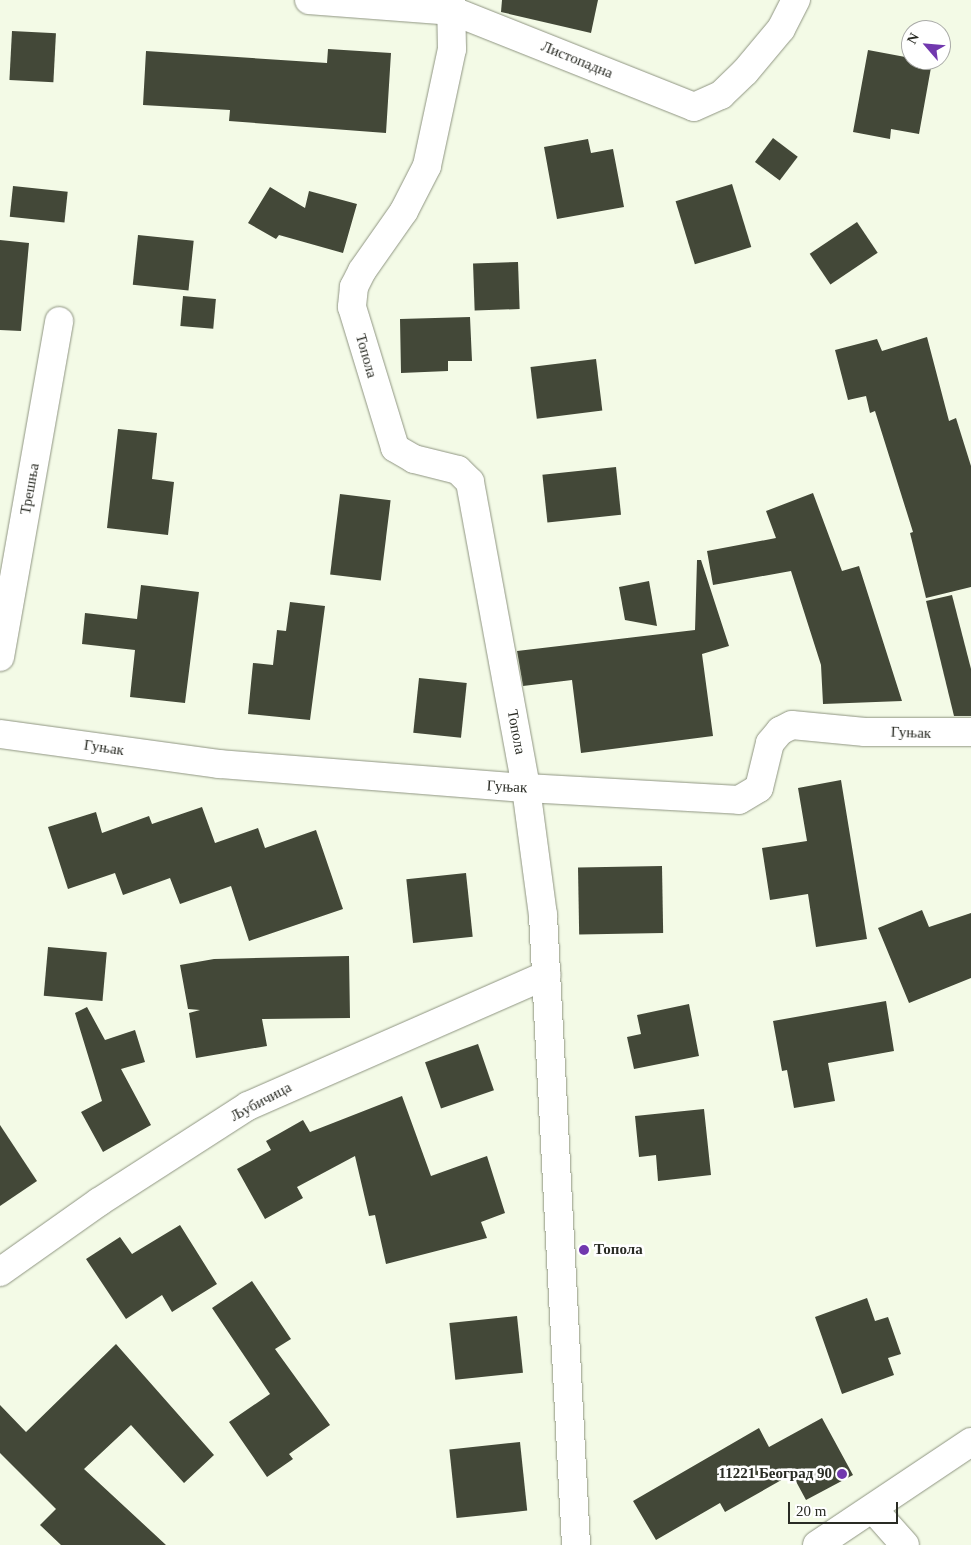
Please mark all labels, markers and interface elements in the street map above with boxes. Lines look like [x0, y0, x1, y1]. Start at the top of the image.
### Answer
north arrow [901, 20, 951, 70]
text: N [904, 31, 922, 46]
street label: Листопадна [539, 37, 615, 83]
street label: Топола [351, 332, 381, 380]
street label: Трешња [17, 462, 43, 516]
street label: Топола [503, 708, 529, 756]
street label: Гуњак [891, 723, 931, 743]
street label: Гуњак [83, 736, 125, 760]
street label: Гуњак [486, 777, 528, 797]
street label: Љубичица [228, 1078, 294, 1126]
place label: Топола [594, 1241, 643, 1259]
marker: Топола [578, 1244, 590, 1256]
place label: 11221 Београд 90 [719, 1465, 832, 1483]
marker: 11221 Београд 90 [836, 1468, 848, 1480]
scale bar [791, 1492, 901, 1524]
text: 20 m [796, 1503, 826, 1519]

